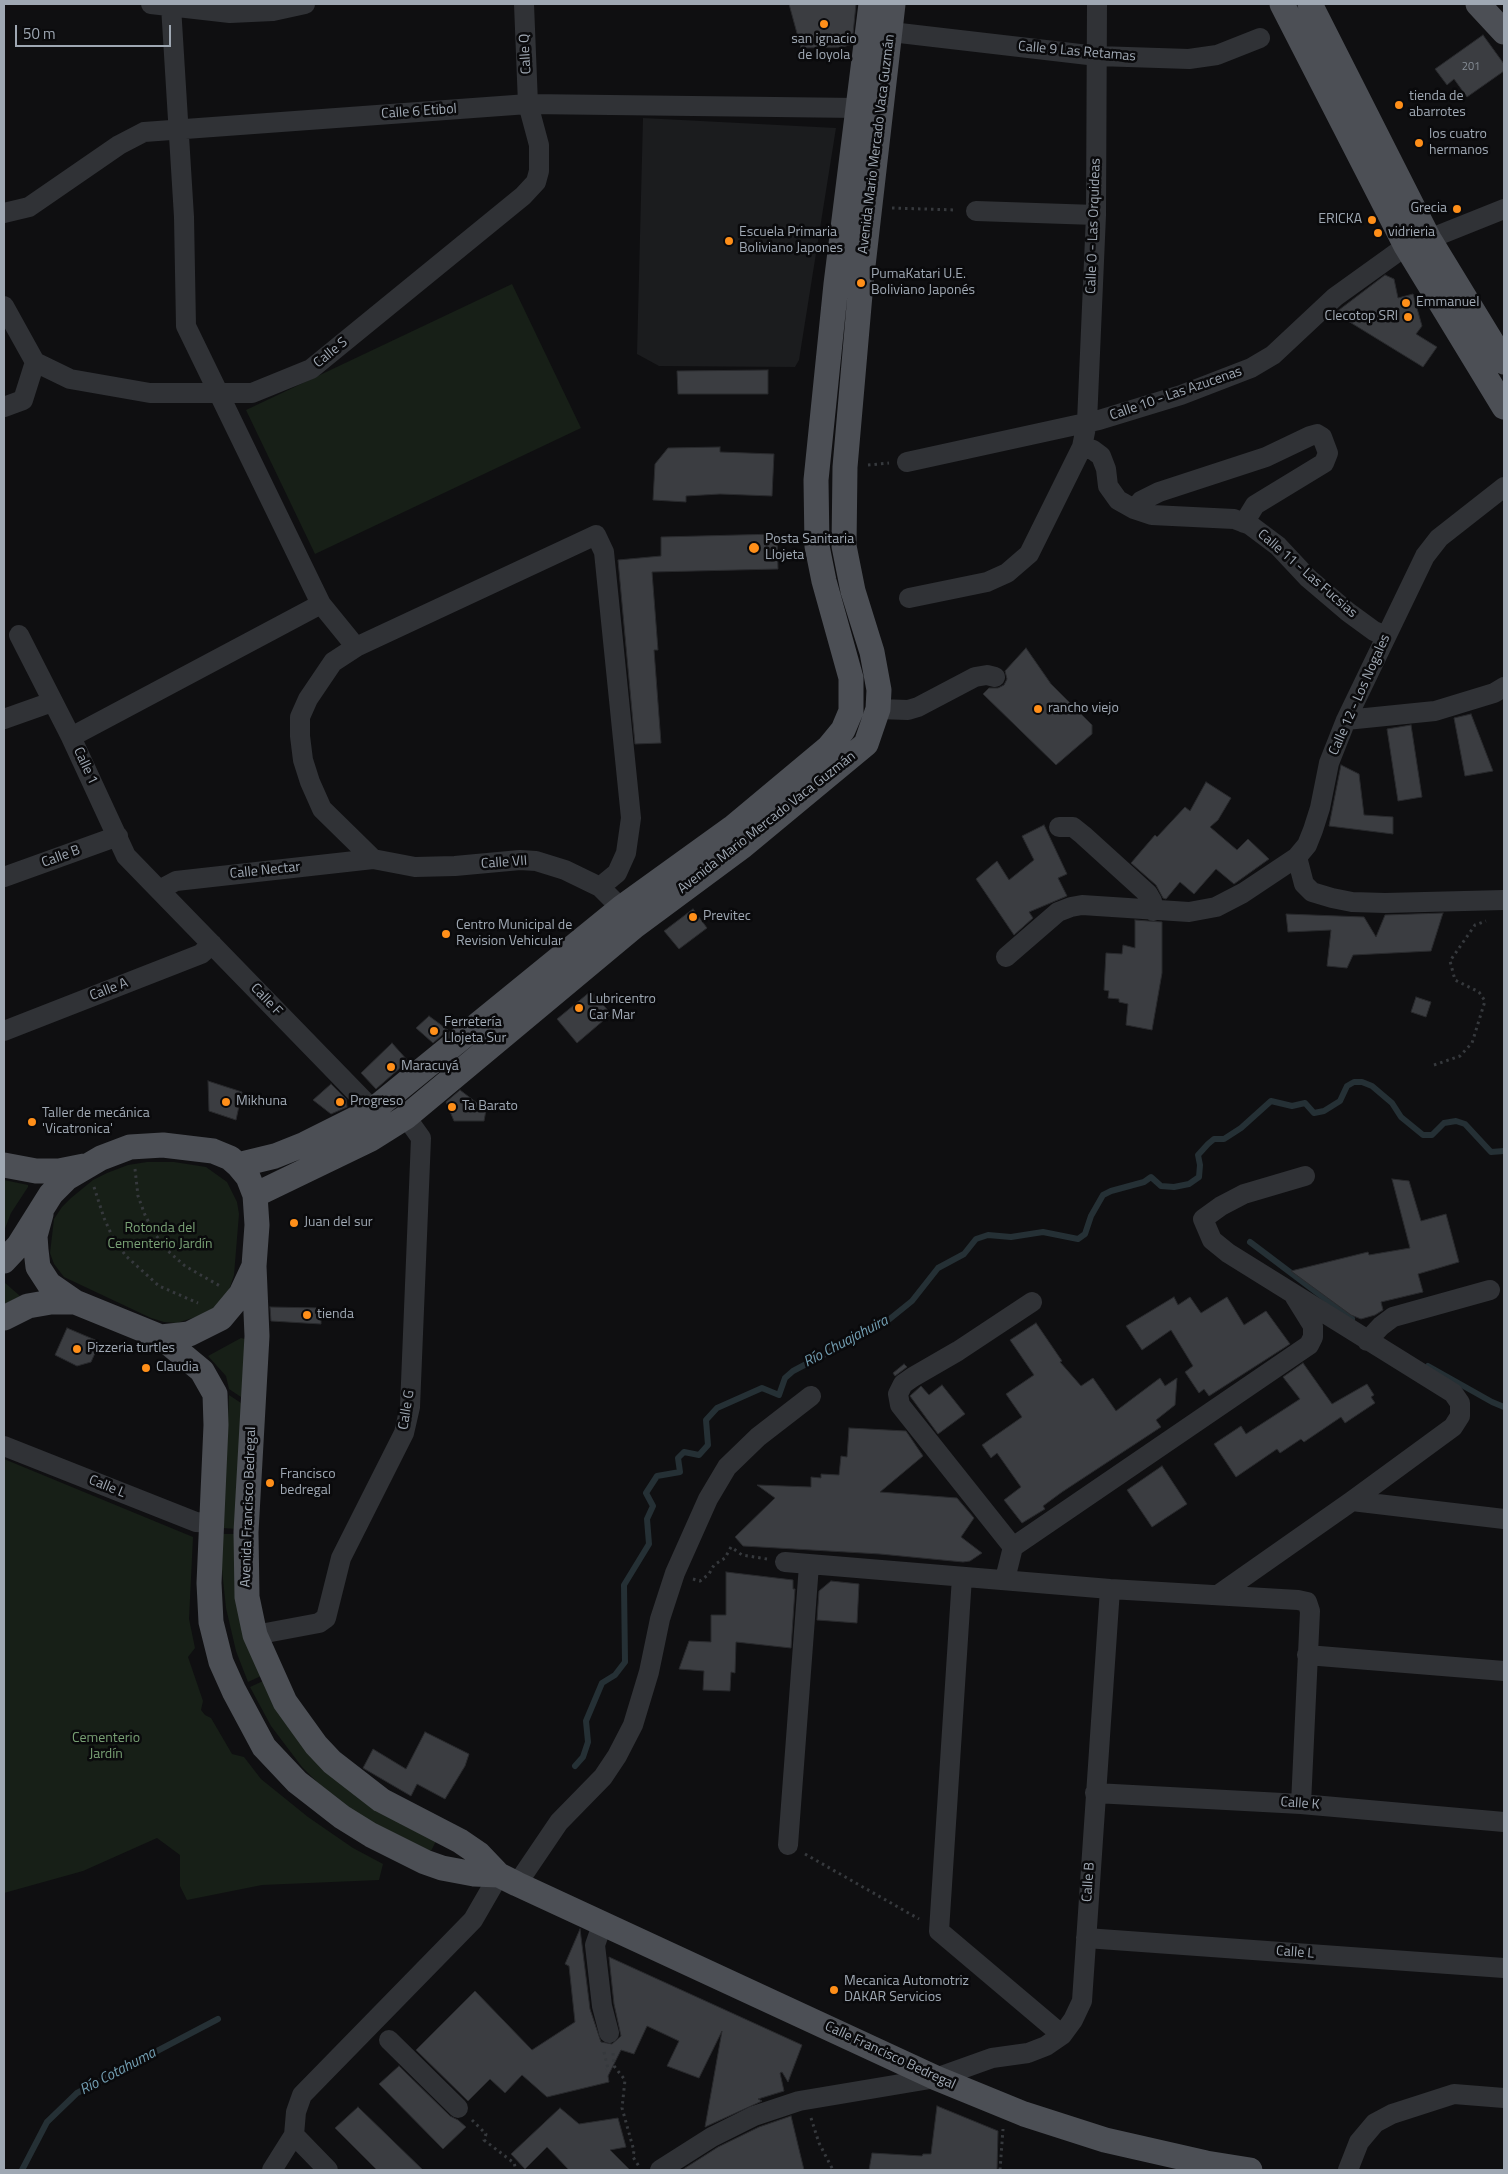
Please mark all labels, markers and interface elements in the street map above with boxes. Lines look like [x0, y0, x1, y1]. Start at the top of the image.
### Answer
scale bar [18, 15, 174, 47]
marker: san ignacio de loyola [818, 18, 830, 30]
text: 50 m [23, 22, 56, 45]
place label: san ignacio de loyola [791, 32, 857, 64]
street label: Calle Q [517, 33, 535, 75]
street label: Avenida Mario Mercado Vaca Guzmán [855, 33, 899, 255]
street label: Calle 9 Las Retamas [1017, 38, 1137, 66]
house number: 201 [1462, 60, 1480, 74]
place label: tienda de abarrotes [1409, 89, 1466, 121]
marker: tienda de abarrotes [1393, 99, 1405, 111]
street label: Calle 6 Etibol [381, 101, 457, 123]
place label: los cuatro hermanos [1429, 127, 1489, 160]
marker: los cuatro hermanos [1413, 137, 1425, 149]
street label: Calle O - Las Orquideas [1083, 158, 1105, 294]
place label: Grecia [1410, 201, 1447, 217]
marker: Grecia [1451, 203, 1463, 215]
place label: ERICKA [1318, 212, 1362, 228]
marker: ERICKA [1366, 214, 1378, 226]
place label: Escuela Primaria Boliviano Japones [739, 225, 843, 258]
place label: vidrieria [1388, 225, 1435, 241]
marker: vidrieria [1372, 227, 1384, 239]
marker: Escuela Primaria Boliviano Japones [723, 235, 735, 247]
place label: PumaKatari U.E. Boliviano Japonés [871, 267, 975, 300]
marker: PumaKatari U.E. Boliviano Japonés [855, 277, 867, 289]
place label: Emmanuel [1416, 295, 1479, 311]
marker: Emmanuel [1400, 297, 1412, 309]
place label: Clecotop SRl [1325, 309, 1398, 325]
marker: Clecotop SRl [1402, 311, 1414, 323]
street label: Calle S [311, 334, 351, 372]
street label: Calle 10 - Las Azucenas [1108, 363, 1244, 425]
street label: Calle 11 - Las Fucsias [1254, 526, 1360, 622]
place label: Posta Sanitaria Llojeta [765, 532, 854, 564]
marker: Posta Sanitaria Llojeta [747, 541, 761, 555]
street label: Calle 12 - Los Nogales [1326, 632, 1394, 758]
place label: rancho viejo [1048, 701, 1119, 717]
marker: rancho viejo [1032, 703, 1044, 715]
street label: Calle 1 [69, 745, 101, 787]
street label: Avenida Mario Mercado Vaca Guzmán [675, 748, 859, 898]
street label: Calle B [39, 842, 83, 872]
street label: Calle VII [480, 853, 528, 873]
street label: Calle Nectar [229, 859, 301, 883]
place label: Previtec [703, 909, 751, 925]
marker: Previtec [687, 911, 699, 923]
place label: Centro Municipal de Revision Vehicular [456, 918, 572, 950]
marker: Centro Municipal de Revision Vehicular [440, 928, 452, 940]
street label: Calle A [88, 975, 130, 1005]
street label: Calle F [247, 980, 285, 1020]
place label: Lubricentro Car Mar [589, 992, 656, 1024]
marker: Lubricentro Car Mar [573, 1002, 585, 1014]
place label: Ferretería Llojeta Sur [444, 1015, 506, 1048]
marker: Ferretería Llojeta Sur [428, 1025, 440, 1037]
place label: Maracuyá [401, 1059, 459, 1075]
marker: Maracuyá [385, 1061, 397, 1073]
place label: Mikhuna [236, 1094, 287, 1110]
place label: Progreso [350, 1094, 403, 1110]
marker: Mikhuna [220, 1096, 232, 1108]
marker: Progreso [334, 1096, 346, 1108]
place label: Ta Barato [462, 1099, 518, 1115]
marker: Ta Barato [446, 1101, 458, 1113]
place label: Taller de mecánica 'Vicatronica' [42, 1106, 150, 1138]
marker: Taller de mecánica 'Vicatronica' [26, 1116, 38, 1128]
place label: Juan del sur [304, 1215, 373, 1231]
marker: Juan del sur [288, 1217, 300, 1229]
park label: Rotonda del Cementerio Jardín [108, 1221, 212, 1254]
place label: tienda [317, 1307, 354, 1323]
marker: tienda [301, 1309, 313, 1321]
water label: Río Chuajahuira [801, 1312, 891, 1372]
place label: Pizzeria turtles [87, 1341, 175, 1357]
marker: Pizzeria turtles [71, 1343, 83, 1355]
place label: Claudia [156, 1360, 199, 1376]
marker: Claudia [140, 1362, 152, 1374]
street label: Calle G [396, 1389, 418, 1431]
street label: Avenida Francisco Bedregal [238, 1426, 260, 1588]
place label: Francisco bedregal [280, 1467, 336, 1500]
street label: Calle L [86, 1472, 128, 1502]
marker: Francisco bedregal [264, 1477, 276, 1489]
park label: Cementerio Jardín [72, 1731, 140, 1764]
street label: Calle K [1280, 1794, 1320, 1814]
street label: Calle B [1079, 1862, 1099, 1902]
street label: Calle L [1275, 1943, 1315, 1963]
place label: Mecanica Automotriz DAKAR Servicios [844, 1974, 969, 2006]
marker: Mecanica Automotriz DAKAR Servicios [828, 1984, 840, 1996]
street label: Calle Francisco Bedregal [822, 2018, 958, 2094]
water label: Río Cotahuma [77, 2044, 159, 2100]

